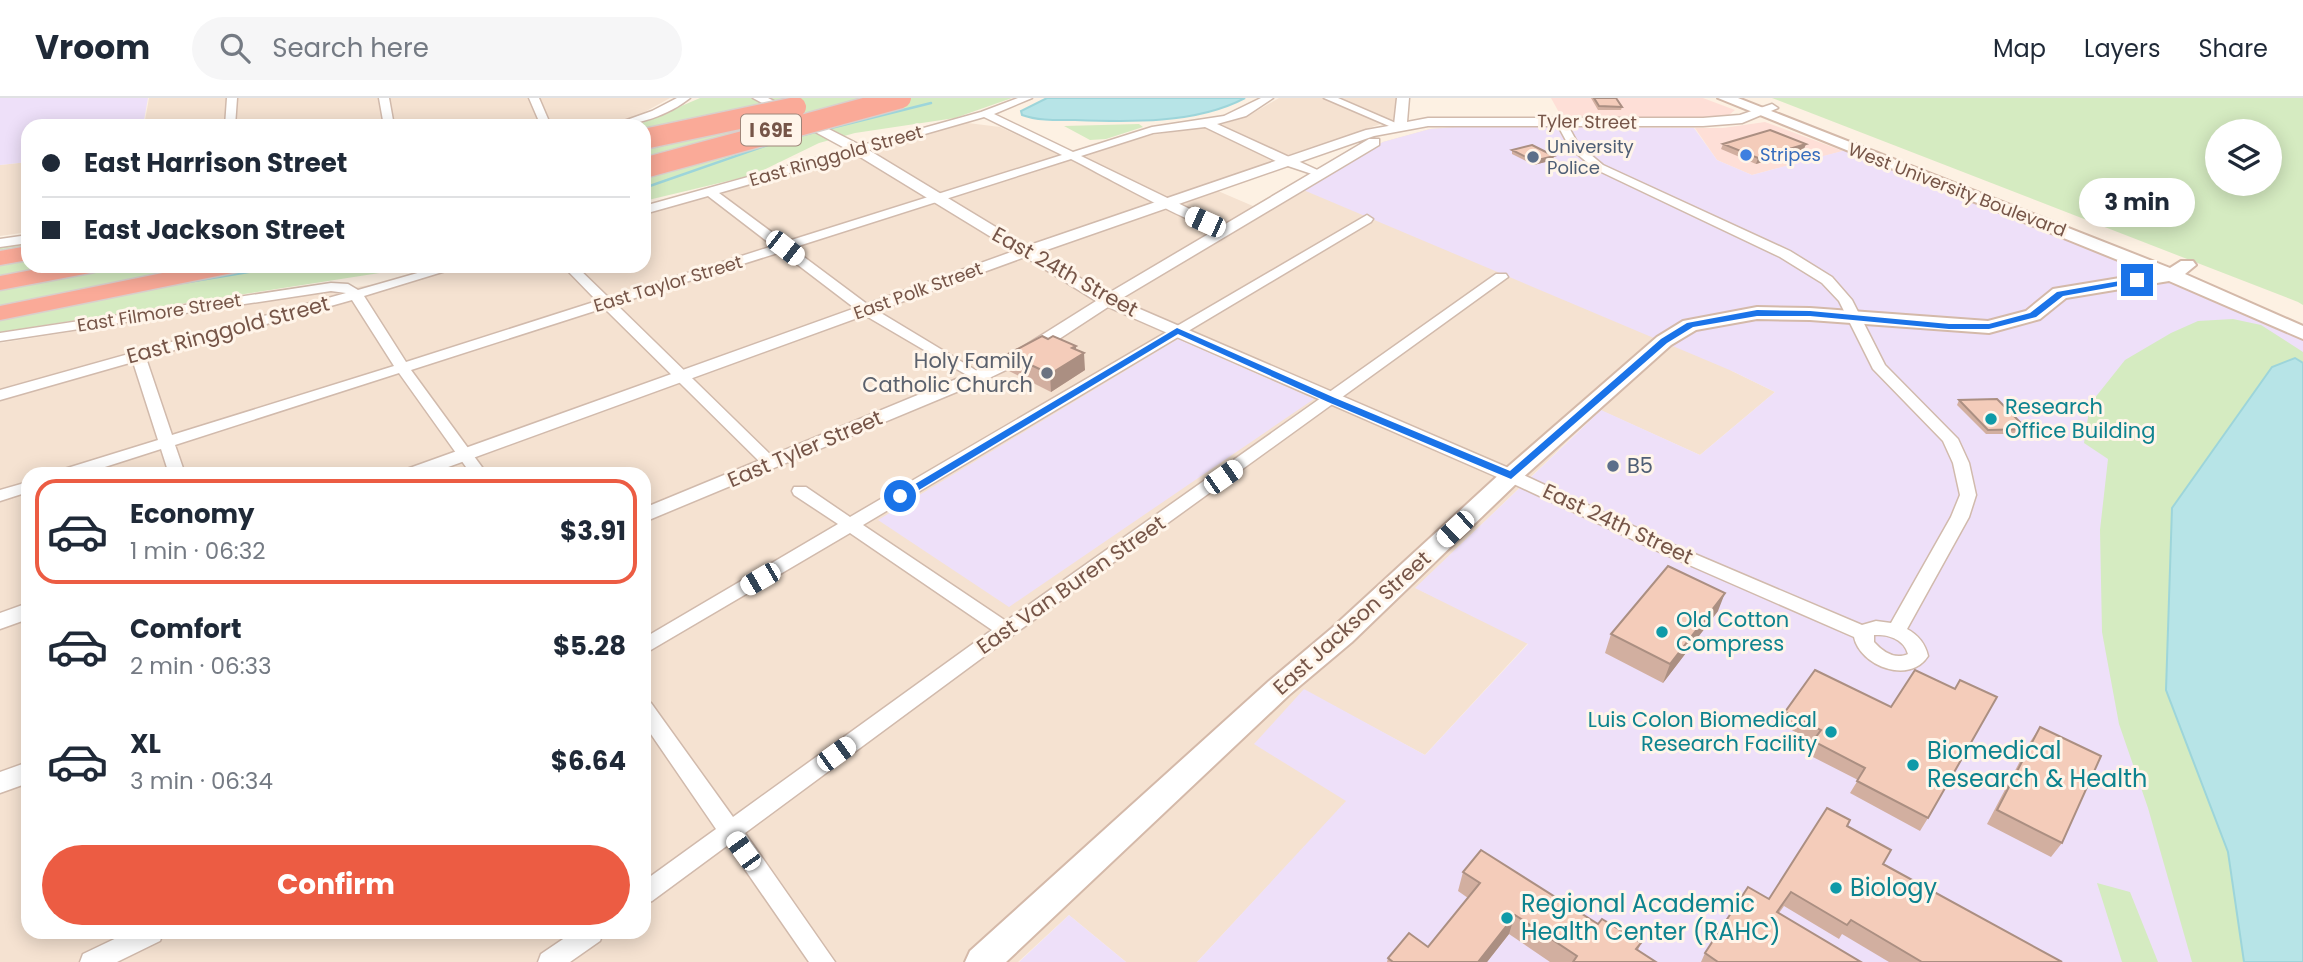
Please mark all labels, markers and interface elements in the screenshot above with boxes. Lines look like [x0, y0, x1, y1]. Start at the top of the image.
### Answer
search box [192, 17, 682, 80]
text: Vroom [35, 24, 150, 71]
icon: search [216, 29, 254, 67]
text: Search here [272, 30, 429, 66]
text: Map [1993, 32, 2046, 65]
text: Layers [2084, 32, 2160, 65]
text: Share [2198, 32, 2268, 65]
street label: Tyler Street [1537, 108, 1637, 135]
road number: I 69E [741, 114, 801, 146]
street label: East Ringgold Street [746, 119, 925, 192]
map controls [2205, 119, 2282, 196]
button: layers [2205, 119, 2282, 196]
place label: University Police [1547, 134, 1634, 180]
street label: West University Boulevard [1845, 136, 2070, 243]
place label: Stripes [1760, 142, 1821, 167]
text: East Harrison Street [84, 145, 347, 181]
marker: Stripes [1738, 147, 1754, 163]
marker: University Police [1525, 149, 1541, 165]
callout: 3 min [2079, 178, 2195, 228]
text: 3 min [2104, 186, 2170, 218]
car [1182, 204, 1229, 240]
text: East Jackson Street [84, 212, 345, 248]
street label: East 24th Street [987, 219, 1143, 324]
car [762, 227, 809, 269]
street label: East Taylor Street [590, 249, 745, 318]
street label: East Polk Street [850, 256, 986, 325]
route end [2121, 264, 2153, 296]
street label: East Filmore Street [75, 287, 243, 338]
street label: East Ringgold Street [123, 288, 332, 371]
place label: Holy Family Catholic Church [862, 346, 1033, 399]
marker: Holy Family Catholic Church [1039, 365, 1055, 381]
place label: Research Office Building [2005, 392, 2156, 445]
street label: East Tyler Street [723, 403, 887, 494]
marker: Research Office Building [1983, 411, 1999, 427]
place label: B5 [1627, 451, 1653, 480]
car [1200, 456, 1247, 498]
marker: B5 [1605, 458, 1621, 474]
street label: East 24th Street [1538, 476, 1698, 571]
route start [884, 480, 916, 512]
text: Economy [130, 496, 254, 532]
icon: car [46, 500, 109, 563]
car [1433, 507, 1478, 551]
street label: East Van Buren Street [971, 508, 1171, 661]
text: $3.91 [560, 513, 626, 549]
text: 1 min · 06:32 [130, 535, 265, 567]
street label: East Jackson Street [1267, 544, 1437, 701]
car [737, 559, 784, 599]
place label: Old Cotton Compress [1676, 605, 1789, 658]
text: Comfort [130, 611, 242, 647]
icon: car [46, 615, 109, 678]
marker: Old Cotton Compress [1654, 624, 1670, 640]
text: $5.28 [553, 628, 626, 664]
text: 2 min · 06:33 [130, 650, 272, 682]
place label: Luis Colon Biomedical Research Facility [1588, 705, 1817, 758]
marker: Luis Colon Biomedical Research Facility [1823, 724, 1839, 740]
text: XL [130, 726, 161, 762]
icon: car [46, 730, 109, 793]
car [813, 733, 860, 775]
place label: Biomedical Research & Health [1927, 734, 2147, 795]
text: $6.64 [551, 743, 626, 779]
marker: Biomedical Research & Health [1905, 757, 1921, 773]
text: 3 min · 06:34 [130, 765, 273, 797]
car [723, 828, 764, 874]
button: Confirm [42, 845, 630, 925]
place label: Biology [1850, 871, 1937, 904]
marker: Biology [1828, 880, 1844, 896]
place label: Regional Academic Health Center (RAHC) [1521, 887, 1781, 948]
marker: Regional Academic Health Center (RAHC) [1499, 910, 1515, 926]

